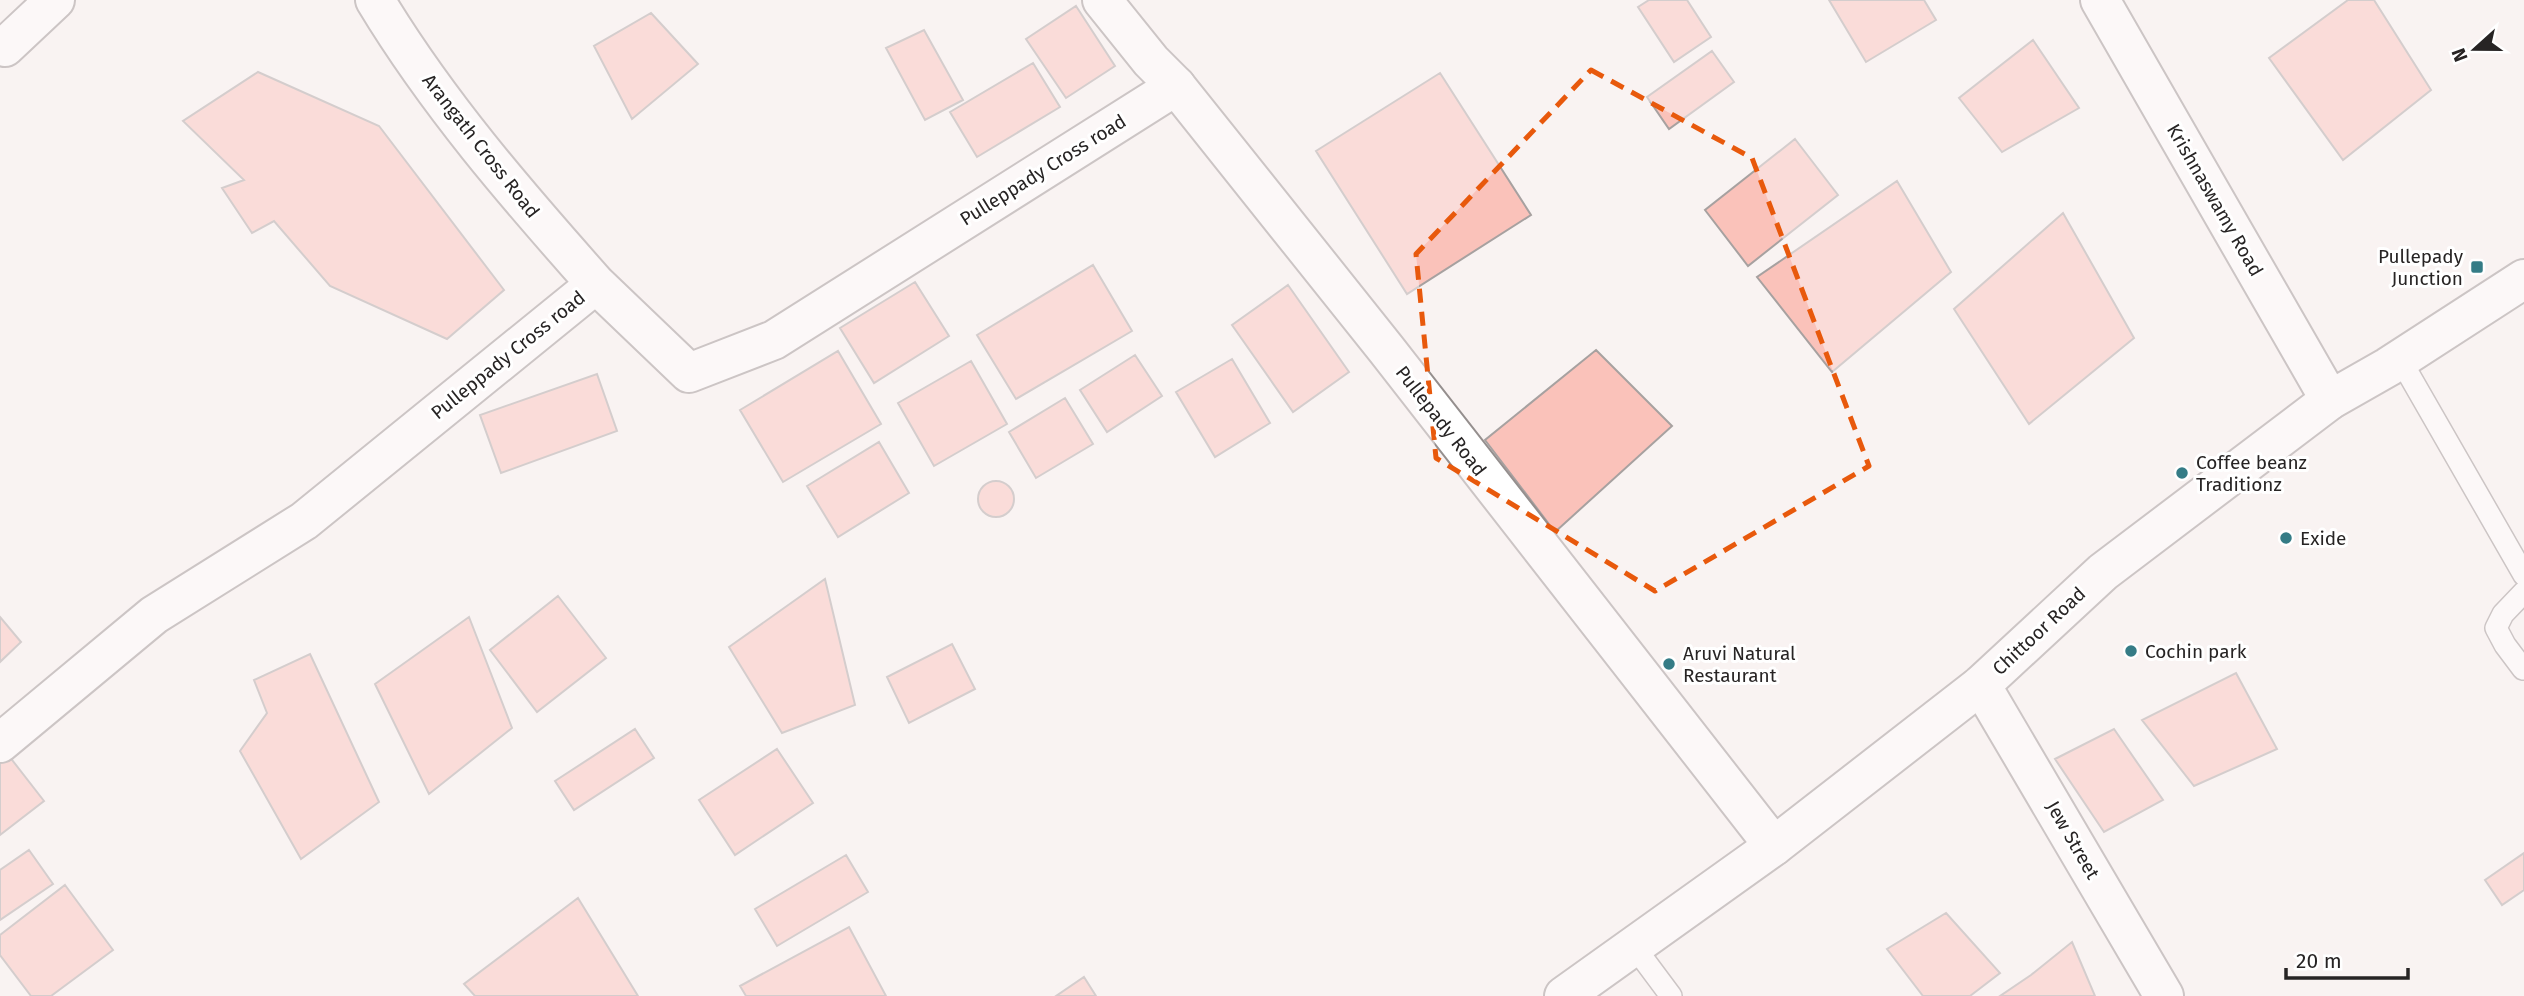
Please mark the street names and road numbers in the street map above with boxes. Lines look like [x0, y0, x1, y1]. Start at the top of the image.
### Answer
street label: Arangath Cross Road [418, 69, 544, 223]
street label: Pulleppady Cross road [956, 109, 1130, 231]
street label: Krishnaswamy Road [2162, 120, 2268, 280]
street label: Pulleppady Cross road [426, 286, 590, 424]
street label: Pullepady Road [1391, 361, 1491, 481]
street label: Chittoor Road [1988, 582, 2090, 680]
street label: Jew Street [2041, 797, 2105, 883]

